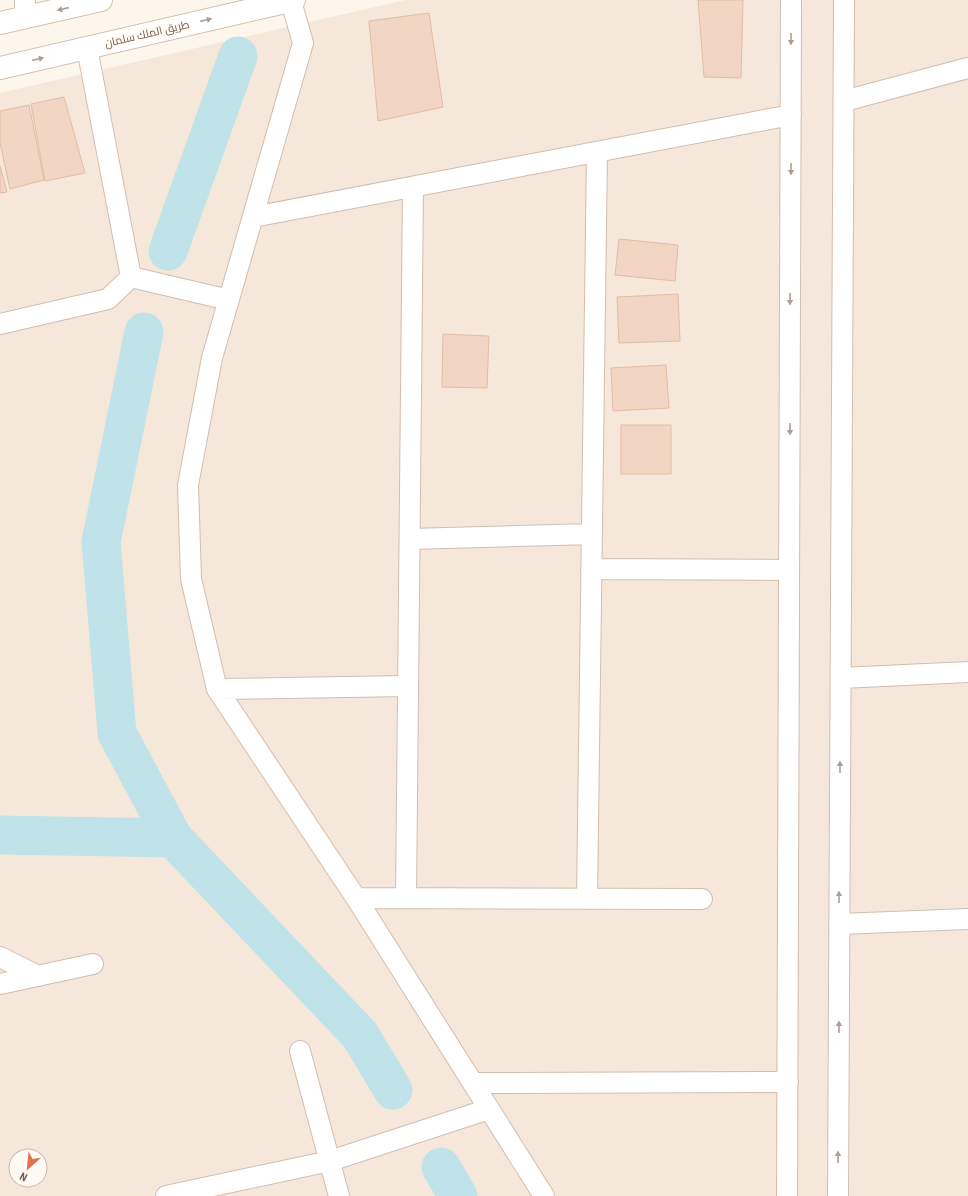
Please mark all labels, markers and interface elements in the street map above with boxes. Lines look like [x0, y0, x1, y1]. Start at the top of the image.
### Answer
one-way arrow [57, 6, 70, 12]
one-way arrow [199, 17, 212, 23]
street label: طريق الملك سلمان [103, 18, 191, 50]
one-way arrow [788, 33, 794, 46]
one-way arrow [32, 55, 44, 61]
one-way arrow [788, 163, 794, 176]
one-way arrow [787, 293, 793, 306]
one-way arrow [787, 423, 793, 436]
one-way arrow [837, 760, 843, 773]
one-way arrow [836, 891, 843, 903]
one-way arrow [836, 1020, 842, 1033]
north arrow [8, 1148, 48, 1188]
one-way arrow [835, 1150, 841, 1163]
text: N [18, 1169, 30, 1184]

